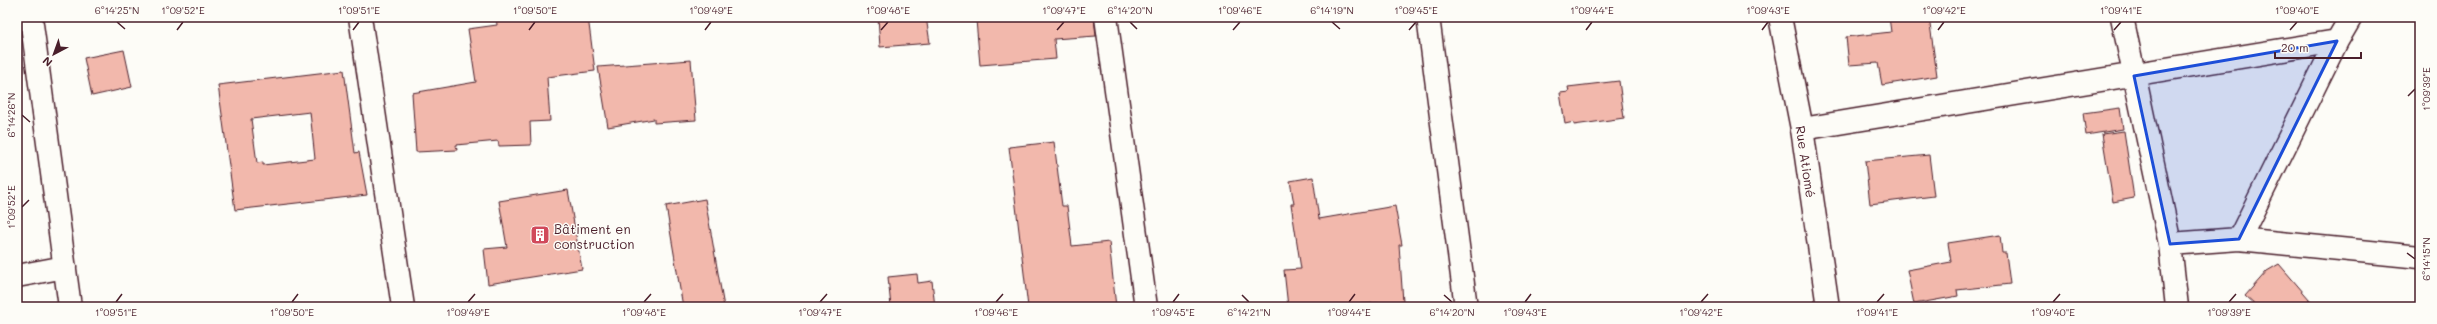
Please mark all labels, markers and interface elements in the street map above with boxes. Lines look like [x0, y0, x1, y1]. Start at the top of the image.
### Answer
text: 6°14'25"N [95, 3, 139, 17]
text: 1°09'52"E [161, 3, 205, 17]
text: 1°09'51"E [338, 3, 380, 17]
text: 1°09'50"E [513, 3, 557, 17]
text: 1°09'49"E [689, 3, 733, 17]
text: 1°09'48"E [866, 3, 910, 17]
text: 1°09'47"E [1042, 3, 1086, 17]
text: 6°14'20"N [1107, 3, 1153, 17]
text: 1°09'46"E [1218, 3, 1262, 17]
text: 6°14'19"N [1310, 3, 1354, 17]
text: 1°09'45"E [1394, 3, 1438, 17]
text: 1°09'44"E [1570, 3, 1614, 17]
text: 1°09'43"E [1746, 3, 1790, 17]
text: 1°09'42"E [1922, 3, 1966, 17]
text: 1°09'41"E [2100, 3, 2142, 17]
text: 1°09'40"E [2275, 3, 2319, 17]
north arrow [34, 34, 74, 74]
scale bar [2275, 34, 2361, 60]
text: 20 m [2281, 39, 2309, 55]
text: N [39, 54, 55, 70]
text: 1°09'39"E [2419, 67, 2433, 111]
text: 6°14'26"N [4, 93, 18, 137]
street label: Rue Atiomé [1793, 124, 1820, 199]
text: 1°09'52"E [4, 185, 18, 229]
place label: Bâtiment en construction [554, 220, 634, 252]
building icon: Bâtiment en construction [529, 224, 551, 246]
text: 6°14'15"N [2419, 237, 2433, 281]
text: 1°09'51"E [95, 305, 137, 319]
text: 1°09'50"E [270, 305, 314, 319]
text: 1°09'49"E [446, 305, 490, 319]
text: 1°09'48"E [622, 305, 666, 319]
text: 1°09'47"E [798, 305, 842, 319]
text: 1°09'46"E [974, 305, 1018, 319]
text: 1°09'45"E [1151, 305, 1195, 319]
text: 6°14'21"N [1227, 305, 1271, 319]
text: 1°09'44"E [1327, 305, 1371, 319]
text: 6°14'20"N [1429, 305, 1475, 319]
text: 1°09'43"E [1503, 305, 1547, 319]
text: 1°09'42"E [1679, 305, 1723, 319]
text: 1°09'41"E [1856, 305, 1898, 319]
text: 1°09'40"E [2031, 305, 2075, 319]
text: 1°09'39"E [2207, 305, 2251, 319]

